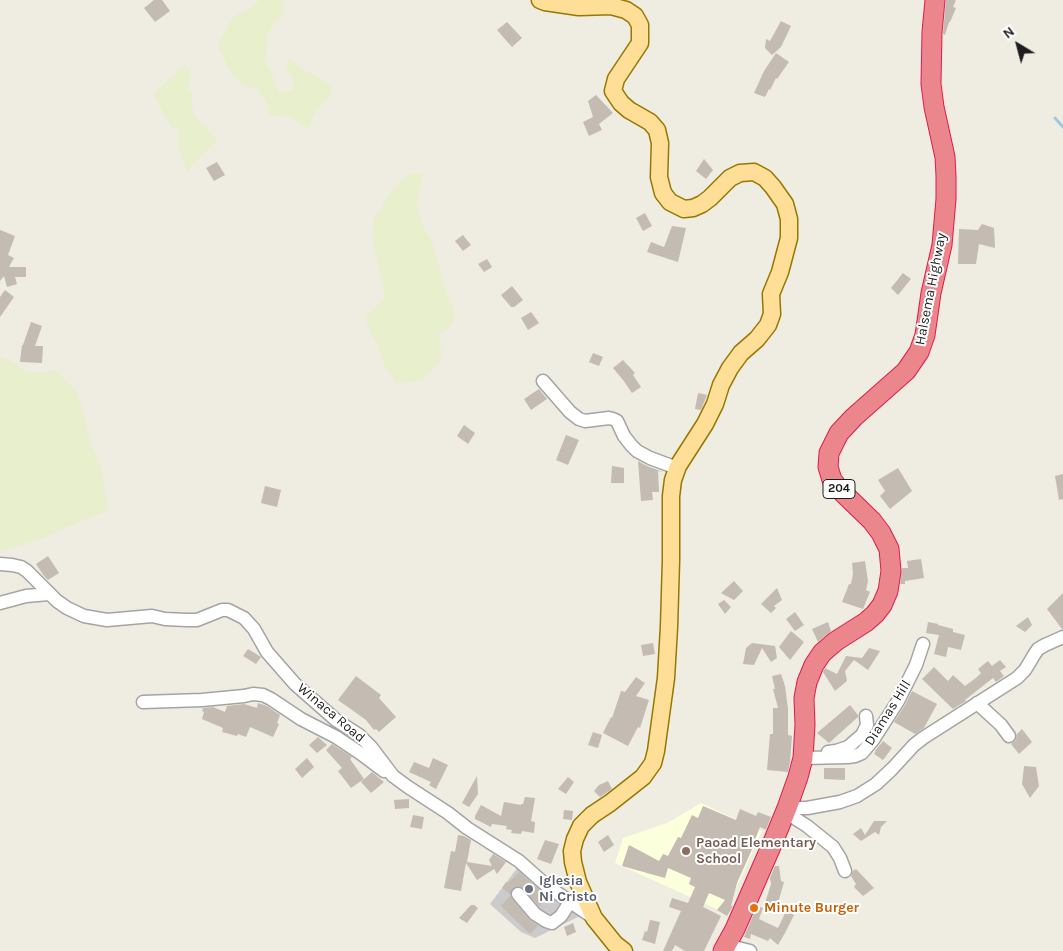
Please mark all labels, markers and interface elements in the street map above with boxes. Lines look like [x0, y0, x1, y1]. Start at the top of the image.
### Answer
north arrow [993, 20, 1043, 70]
text: N [1000, 23, 1018, 42]
street label: Halsema Highway [912, 231, 950, 347]
road number: 204 [823, 479, 855, 498]
street label: Diamas Hill [861, 677, 915, 749]
street label: Winaca Road [294, 680, 368, 746]
place label: Paoad Elementary School [696, 835, 816, 868]
marker: Paoad Elementary School [680, 845, 692, 857]
place label: Iglesia Ni Cristo [539, 873, 597, 906]
marker: Iglesia Ni Cristo [523, 883, 535, 895]
place label: Minute Burger [764, 900, 859, 916]
marker: Minute Burger [748, 902, 760, 914]

